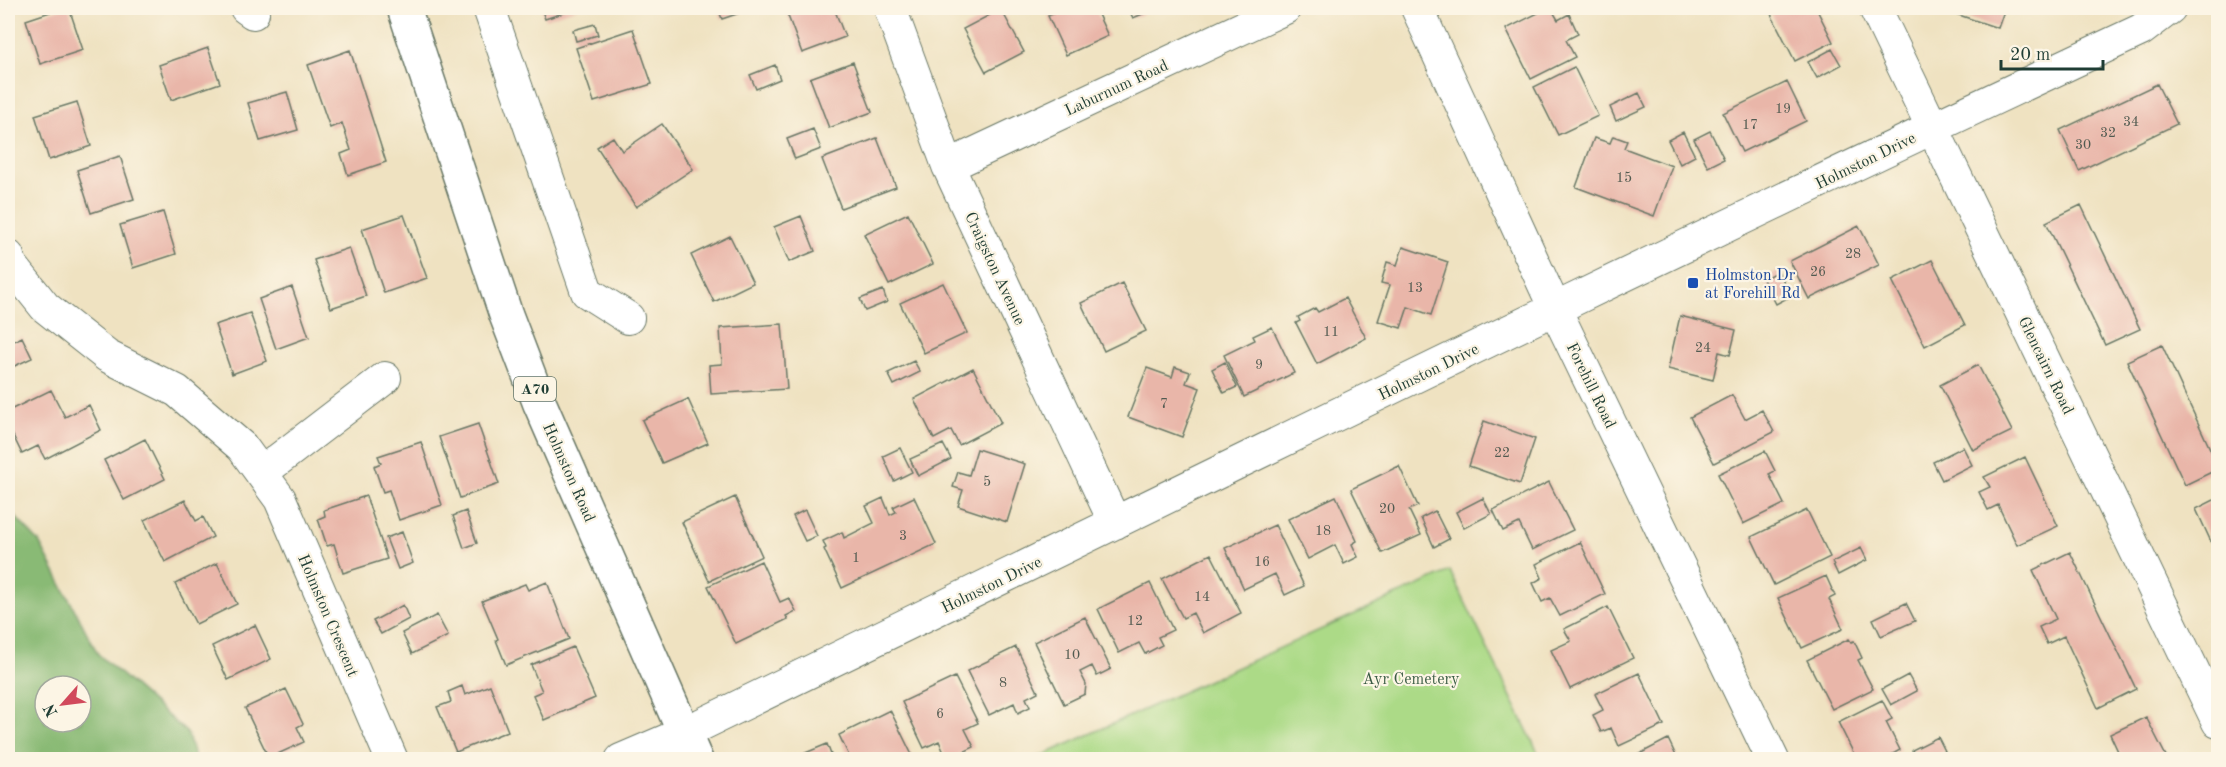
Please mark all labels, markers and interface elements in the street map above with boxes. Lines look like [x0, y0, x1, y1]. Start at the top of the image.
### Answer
scale bar [2001, 33, 2103, 71]
text: 20 m [2010, 46, 2050, 64]
street label: Laburnum Road [1063, 58, 1171, 120]
house number: 19 [1775, 102, 1791, 116]
house number: 34 [2123, 115, 2139, 129]
house number: 17 [1742, 118, 1758, 132]
house number: 32 [2100, 126, 2116, 140]
street label: Holmston Drive [1813, 131, 1919, 193]
house number: 30 [2075, 138, 2091, 152]
house number: 15 [1616, 171, 1632, 185]
street label: Craigston Avenue [961, 210, 1027, 328]
house number: 28 [1845, 247, 1861, 261]
house number: 26 [1810, 265, 1826, 279]
place label: Holmston Dr at Forehill Rd [1705, 268, 1800, 302]
marker: Holmston Dr at Forehill Rd [1686, 276, 1700, 290]
house number: 13 [1407, 281, 1423, 295]
street label: Glencairn Road [2015, 315, 2076, 417]
house number: 11 [1323, 325, 1339, 339]
street label: Forehill Road [1563, 340, 1618, 431]
house number: 24 [1695, 341, 1711, 355]
street label: Holmston Drive [1376, 342, 1482, 404]
house number: 9 [1255, 358, 1263, 372]
road number: A70 [514, 377, 556, 401]
house number: 7 [1160, 397, 1168, 411]
street label: Holmston Road [539, 421, 597, 525]
house number: 22 [1494, 446, 1510, 460]
house number: 5 [983, 475, 991, 489]
house number: 20 [1379, 502, 1395, 516]
house number: 18 [1315, 524, 1331, 538]
house number: 3 [899, 529, 907, 543]
house number: 1 [852, 551, 860, 565]
street label: Holmston Crescent [294, 552, 360, 680]
street label: Holmston Drive [939, 555, 1045, 617]
house number: 16 [1254, 555, 1270, 569]
house number: 14 [1194, 590, 1210, 604]
house number: 12 [1127, 614, 1143, 628]
house number: 10 [1064, 648, 1080, 662]
park label: Ayr Cemetery [1362, 672, 1460, 688]
north arrow [33, 674, 93, 734]
house number: 8 [999, 676, 1007, 690]
text: N [41, 700, 61, 719]
house number: 6 [936, 707, 944, 721]

